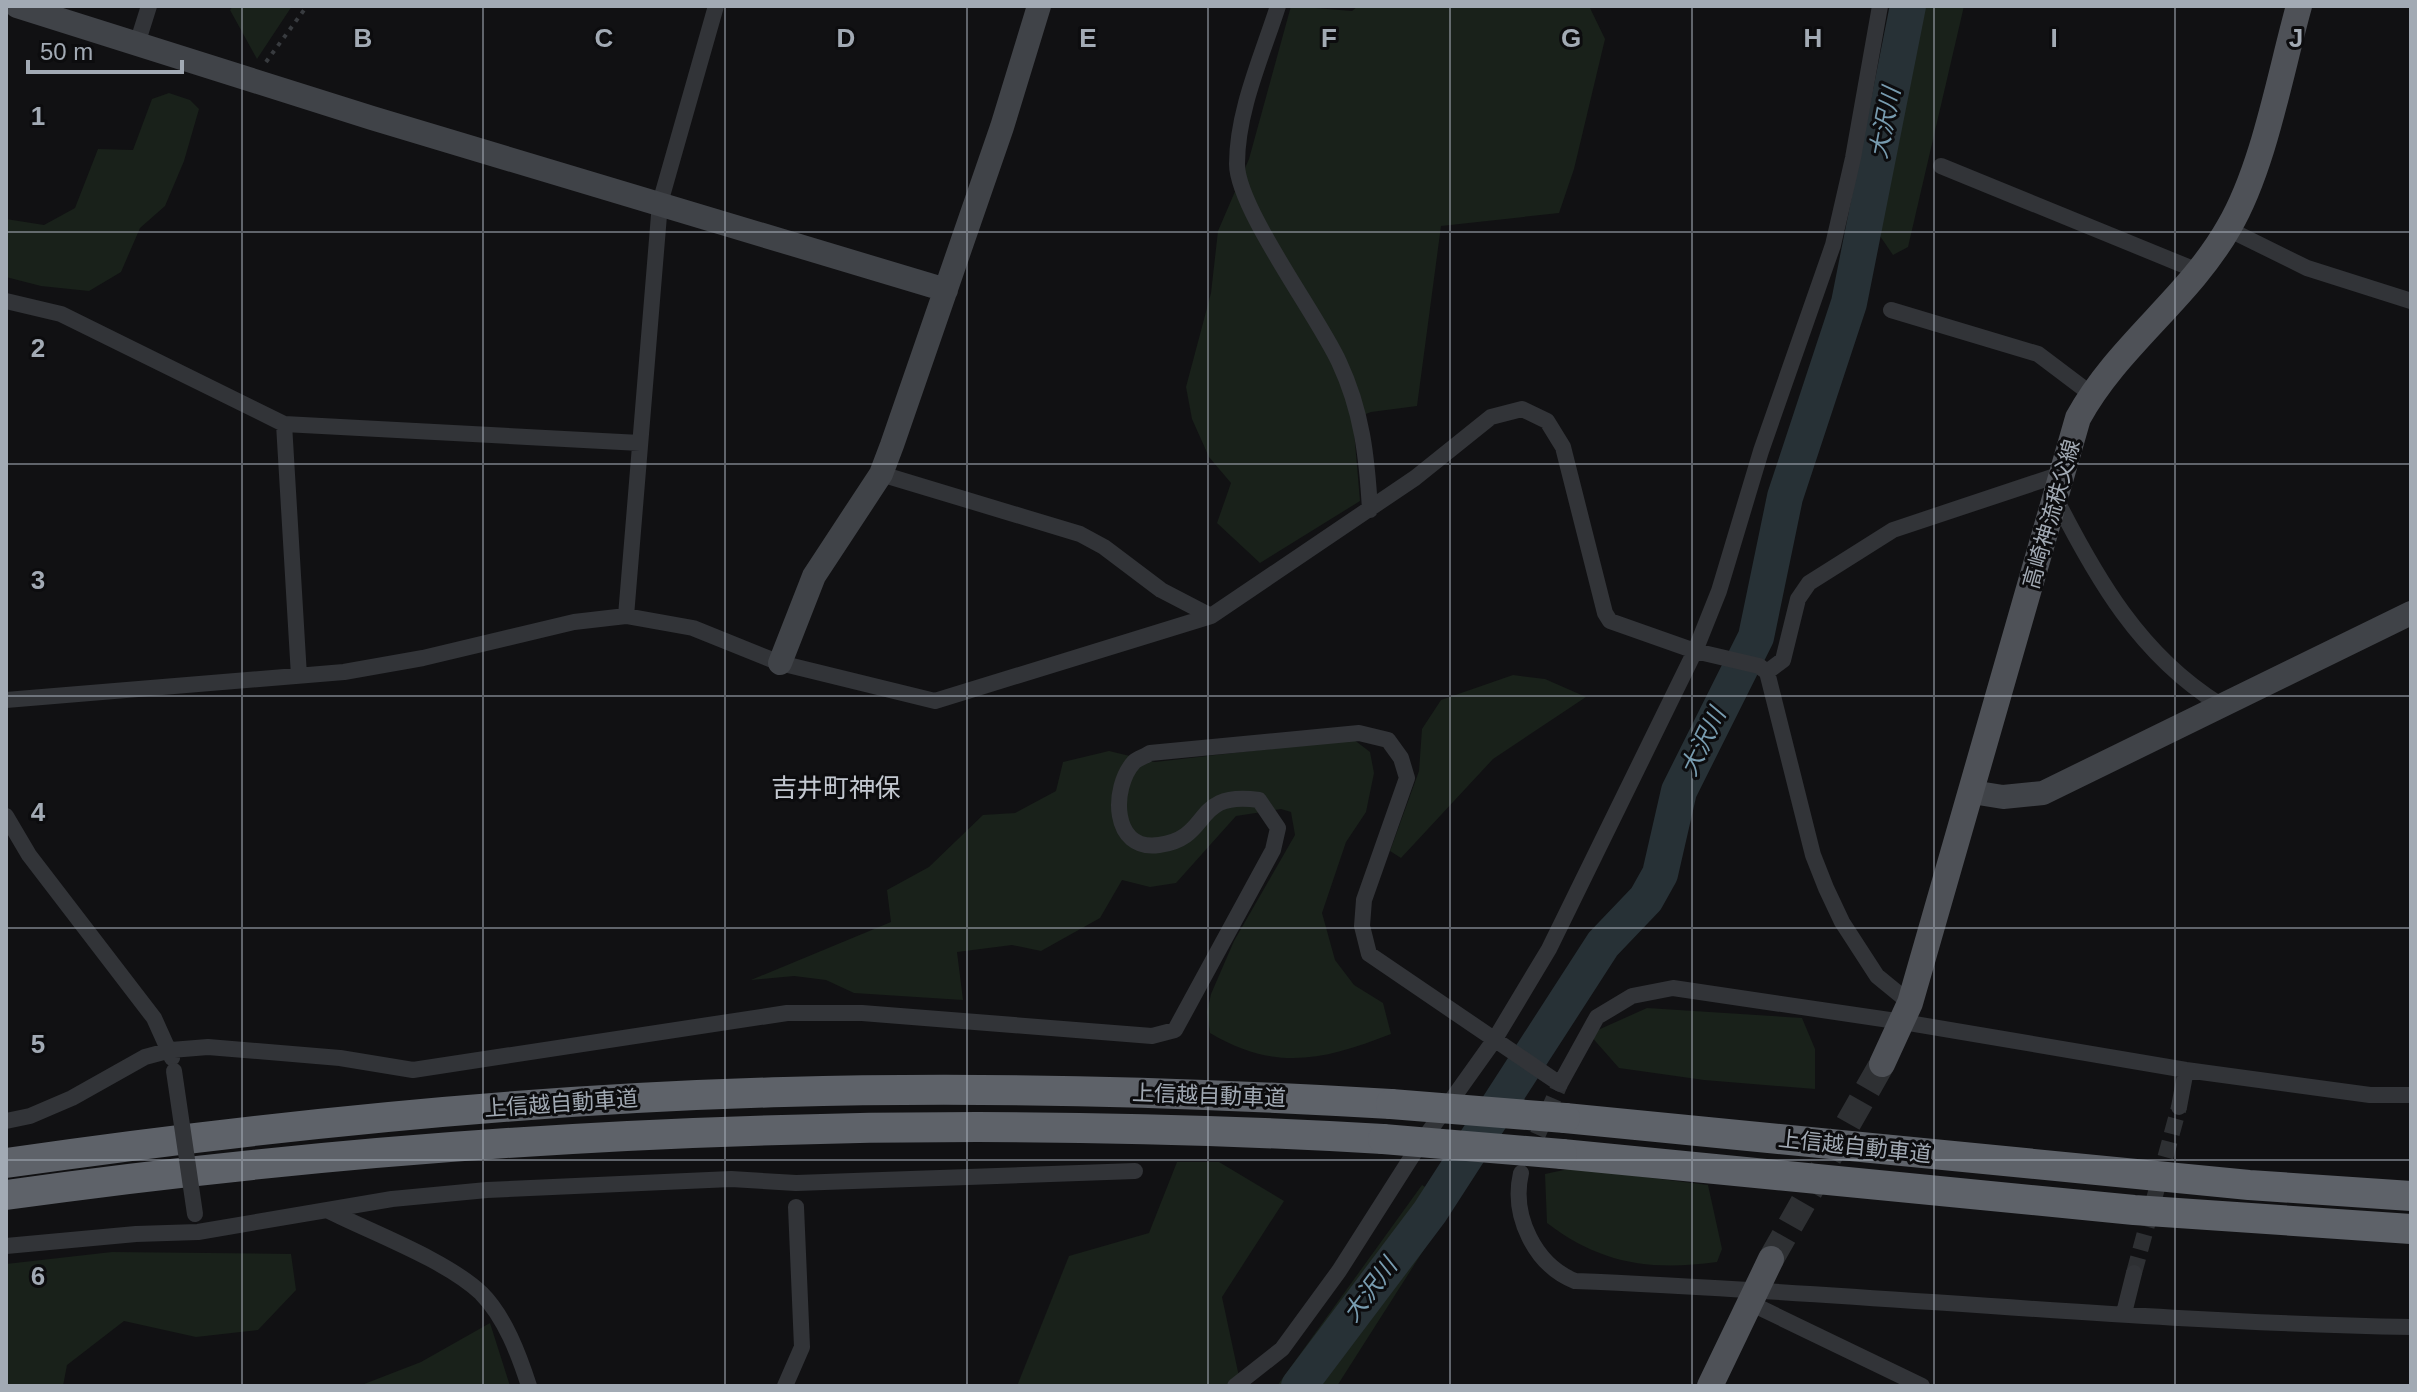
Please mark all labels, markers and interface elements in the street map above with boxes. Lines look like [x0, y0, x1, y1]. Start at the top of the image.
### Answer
text: B [354, 23, 372, 53]
text: C [595, 23, 614, 53]
text: D [837, 23, 855, 53]
text: E [1079, 23, 1097, 53]
text: F [1321, 23, 1337, 53]
text: G [1561, 23, 1581, 53]
text: H [1804, 23, 1822, 53]
text: I [2050, 23, 2058, 53]
text: J [2289, 23, 2303, 53]
scale bar [28, 24, 182, 74]
text: 50 m [40, 38, 93, 65]
water label: 大沢川 [1864, 82, 1905, 161]
text: 1 [31, 101, 45, 131]
text: 2 [31, 333, 45, 363]
street label: 高崎神流秩父線 [2018, 437, 2085, 592]
text: 3 [31, 565, 45, 595]
water label: 大沢川 [1675, 701, 1732, 780]
district label: 吉井町神保 [771, 773, 901, 803]
text: 4 [31, 797, 46, 827]
text: 5 [31, 1029, 45, 1059]
street label: 上信越自動車道 [1132, 1080, 1286, 1111]
street label: 上信越自動車道 [483, 1086, 639, 1121]
street label: 上信越自動車道 [1777, 1126, 1933, 1167]
water label: 大沢川 [1337, 1250, 1404, 1327]
text: 6 [31, 1261, 45, 1291]

